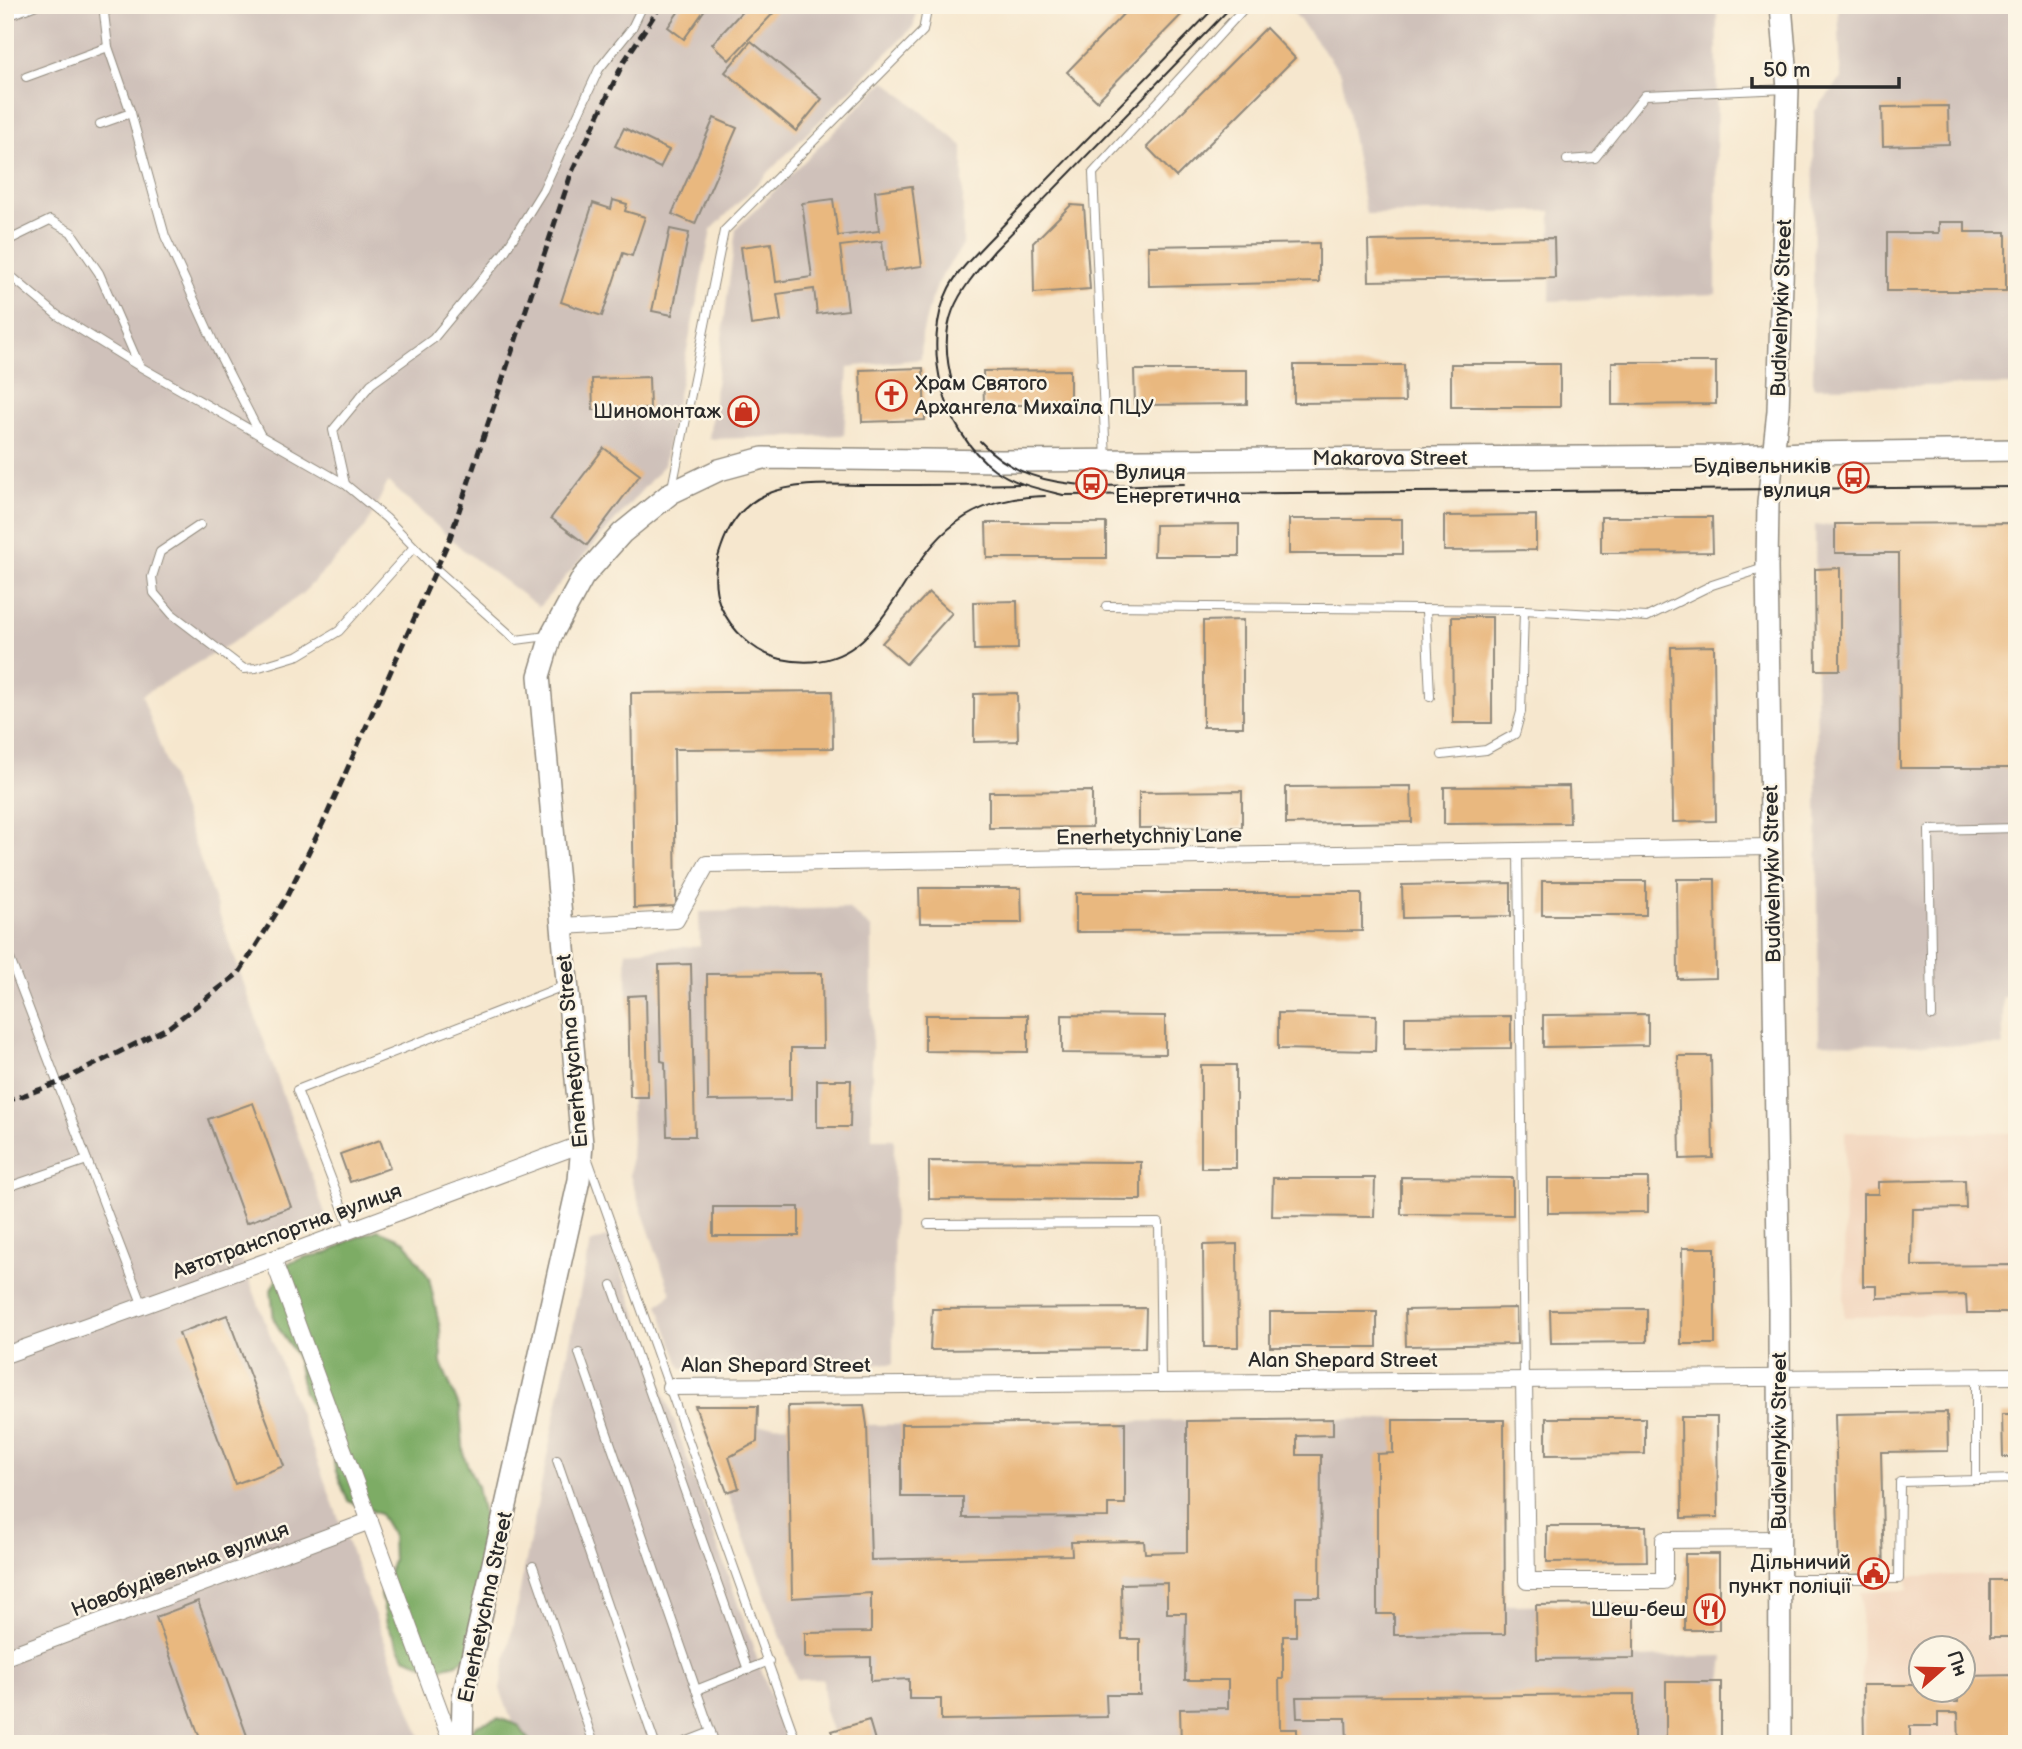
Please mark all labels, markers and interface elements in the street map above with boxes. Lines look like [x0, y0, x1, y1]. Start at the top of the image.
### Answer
scale bar [1752, 46, 1899, 90]
text: 50 m [1763, 58, 1810, 83]
street label: Budivelnykiv Street [1766, 218, 1797, 397]
place label: Храм Святого Архангела Михаїла ПЦУ [914, 371, 1155, 420]
church icon: Храм Святого Архангела Михаїла ПЦУ [875, 378, 909, 412]
shop icon: Шиномонтаж [727, 394, 761, 428]
place label: Шиномонтаж [593, 399, 721, 424]
street label: Makarova Street [1312, 446, 1468, 471]
place label: Будівельників вулиця [1693, 454, 1831, 503]
place label: Вулиця Енергетична [1115, 460, 1241, 509]
bus stop icon: Будівельників вулиця [1837, 461, 1871, 495]
bus stop icon: Вулиця Енергетична [1075, 467, 1109, 501]
street label: Budivelnykiv Street [1758, 784, 1787, 963]
street label: Enerhetychniy Lane [1056, 822, 1242, 851]
street label: Enerhetychna Street [552, 952, 593, 1149]
street label: Автотранспортна вулиця [168, 1178, 405, 1285]
street label: Alan Shepard Street [1248, 1348, 1438, 1373]
street label: Budivelnykiv Street [1767, 1351, 1792, 1530]
street label: Alan Shepard Street [681, 1353, 871, 1378]
street label: Enerhetychna Street [453, 1509, 518, 1705]
street label: Новобудівельна вулиця [68, 1516, 292, 1623]
place label: Дільничий пункт поліції [1728, 1550, 1852, 1599]
public building icon: Дільничий пункт поліції [1857, 1557, 1891, 1591]
restaurant icon: Шеш-беш [1692, 1592, 1726, 1626]
place label: Шеш-беш [1591, 1597, 1686, 1622]
north arrow [1906, 1634, 1976, 1704]
text: Пн [1941, 1648, 1972, 1680]

